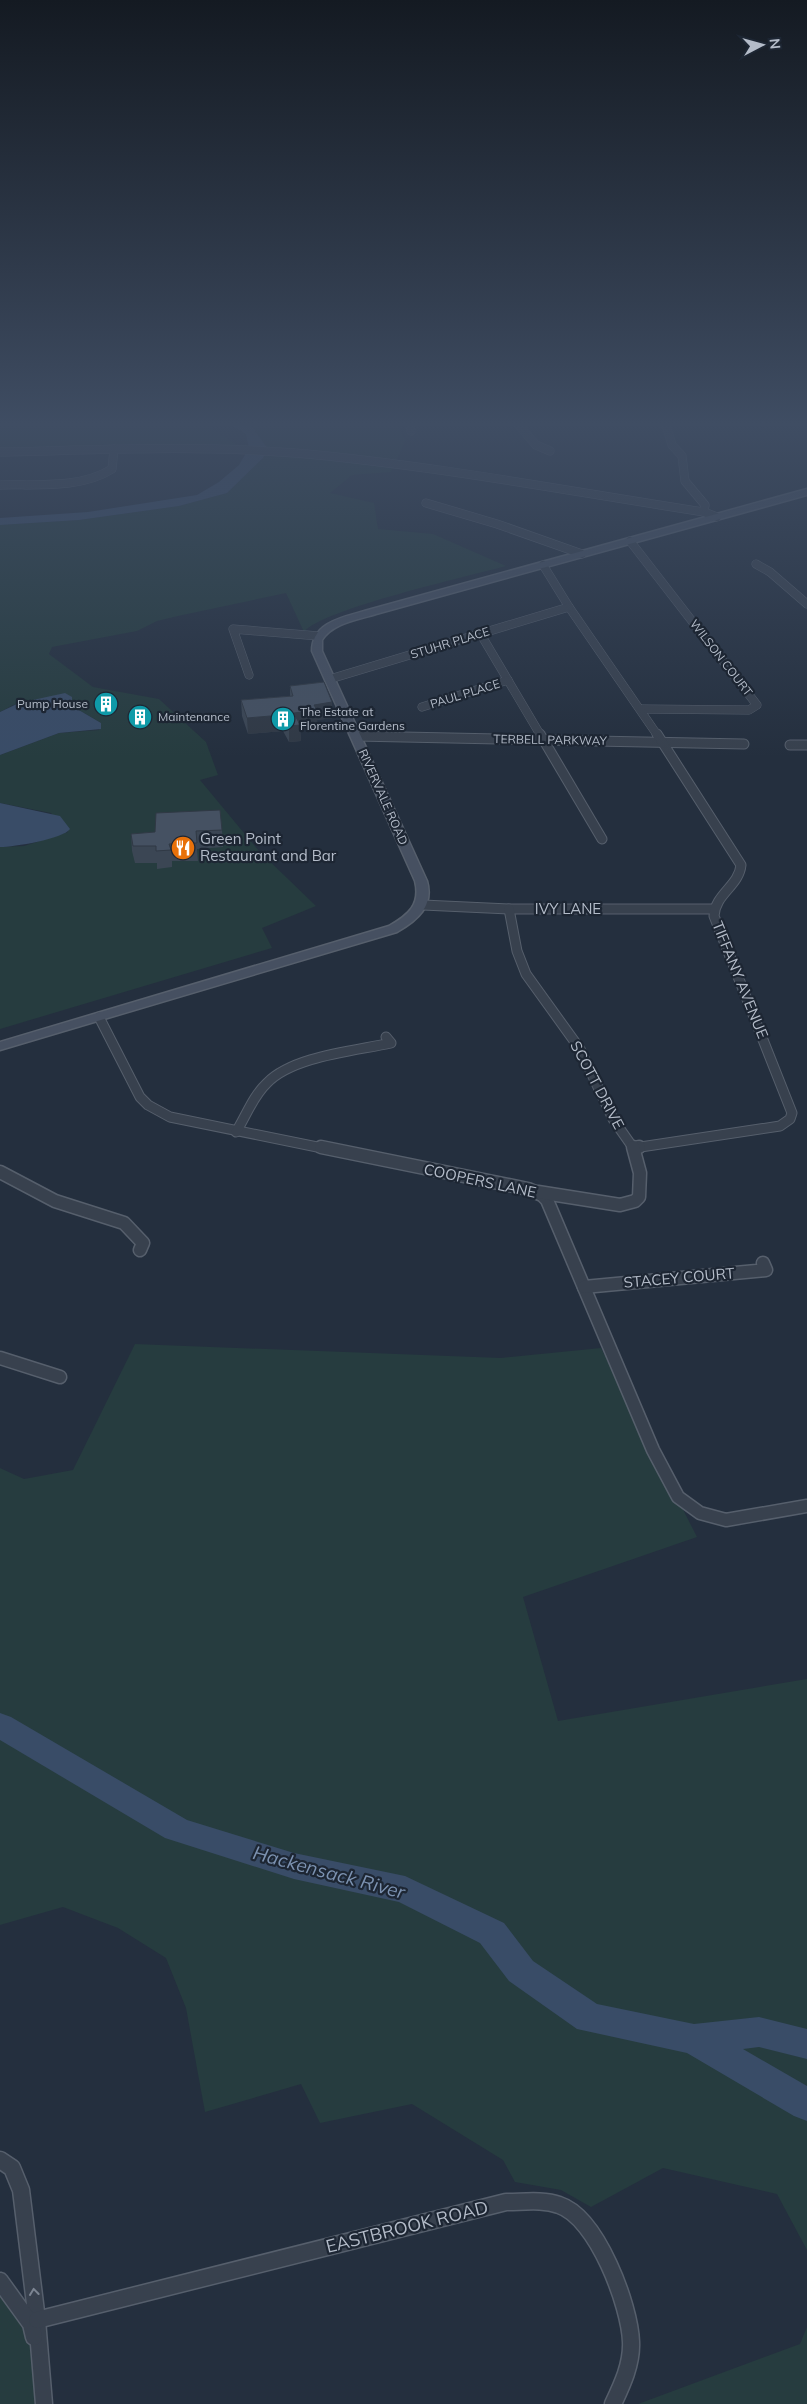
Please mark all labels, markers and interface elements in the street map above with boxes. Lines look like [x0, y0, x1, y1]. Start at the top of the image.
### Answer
north arrow [737, 20, 787, 70]
text: N [765, 37, 784, 50]
street label: WILSON COURT [687, 616, 756, 700]
street label: STUHR PLACE [408, 623, 491, 662]
street label: PAUL PLACE [428, 676, 502, 711]
building icon: Pump House [93, 691, 119, 717]
place label: Pump House [17, 696, 88, 711]
building icon: Maintenance [127, 704, 153, 730]
place label: The Estate at Florentine Gardens [300, 704, 405, 733]
building icon: The Estate at Florentine Gardens [270, 706, 296, 732]
place label: Maintenance [158, 709, 230, 724]
street label: TERBELL PARKWAY [493, 731, 608, 748]
street label: RIVERVALE ROAD [356, 746, 411, 847]
place label: Green Point Restaurant and Bar [200, 829, 337, 865]
restaurant icon: Green Point Restaurant and Bar [170, 835, 196, 861]
street label: IVY LANE [535, 899, 601, 918]
street label: TIFFANY AVENUE [708, 918, 773, 1041]
street label: SCOTT DRIVE [566, 1037, 629, 1132]
street label: COOPERS LANE [422, 1159, 538, 1202]
street label: STACEY COURT [623, 1263, 735, 1292]
water label: Hackensack River [250, 1840, 409, 1904]
street label: EASTBROOK ROAD [323, 2195, 490, 2258]
one-way arrow [29, 2288, 40, 2296]

